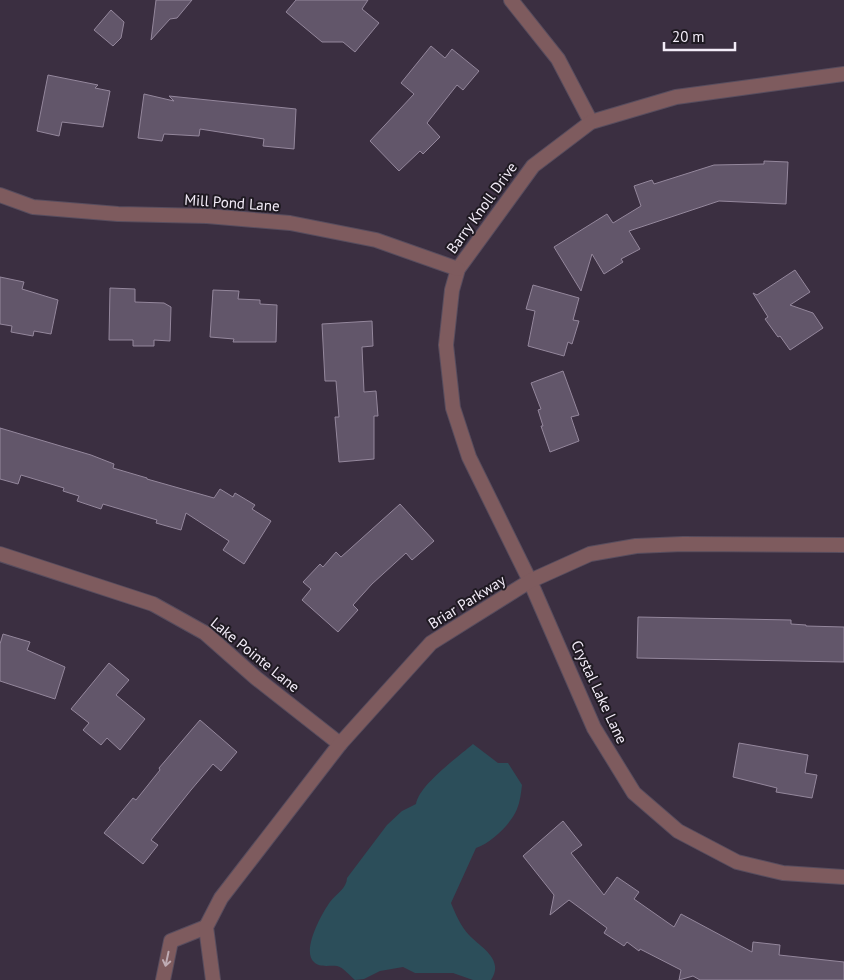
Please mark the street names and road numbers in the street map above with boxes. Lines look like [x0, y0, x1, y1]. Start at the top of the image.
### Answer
street label: Barry Knoll Drive [442, 158, 521, 257]
street label: Mill Pond Lane [184, 190, 280, 215]
street label: Briar Parkway [425, 570, 509, 633]
street label: Lake Pointe Lane [207, 613, 304, 696]
street label: Crystal Lake Lane [567, 637, 632, 747]

